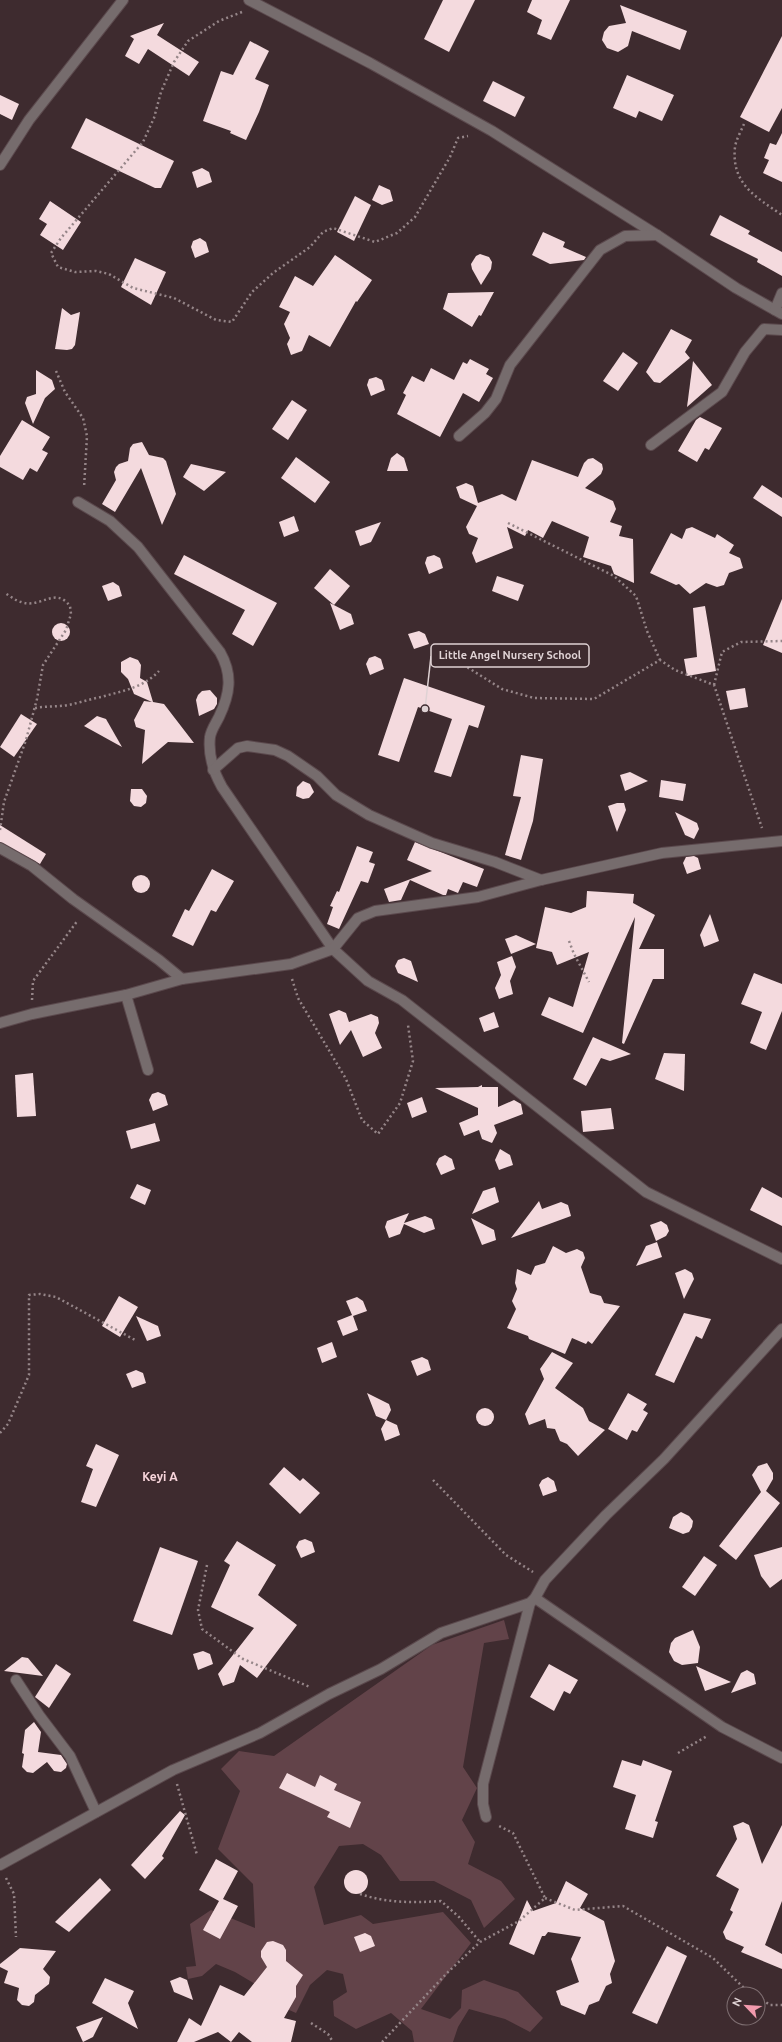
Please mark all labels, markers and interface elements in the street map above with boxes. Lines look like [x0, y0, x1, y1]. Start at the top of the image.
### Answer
callout: Little Angel Nursery School [431, 644, 589, 667]
text: Little Angel Nursery School [439, 649, 582, 661]
district label: Keyi A [142, 1470, 178, 1483]
north arrow [726, 1986, 766, 2026]
text: N [730, 1996, 744, 2008]

